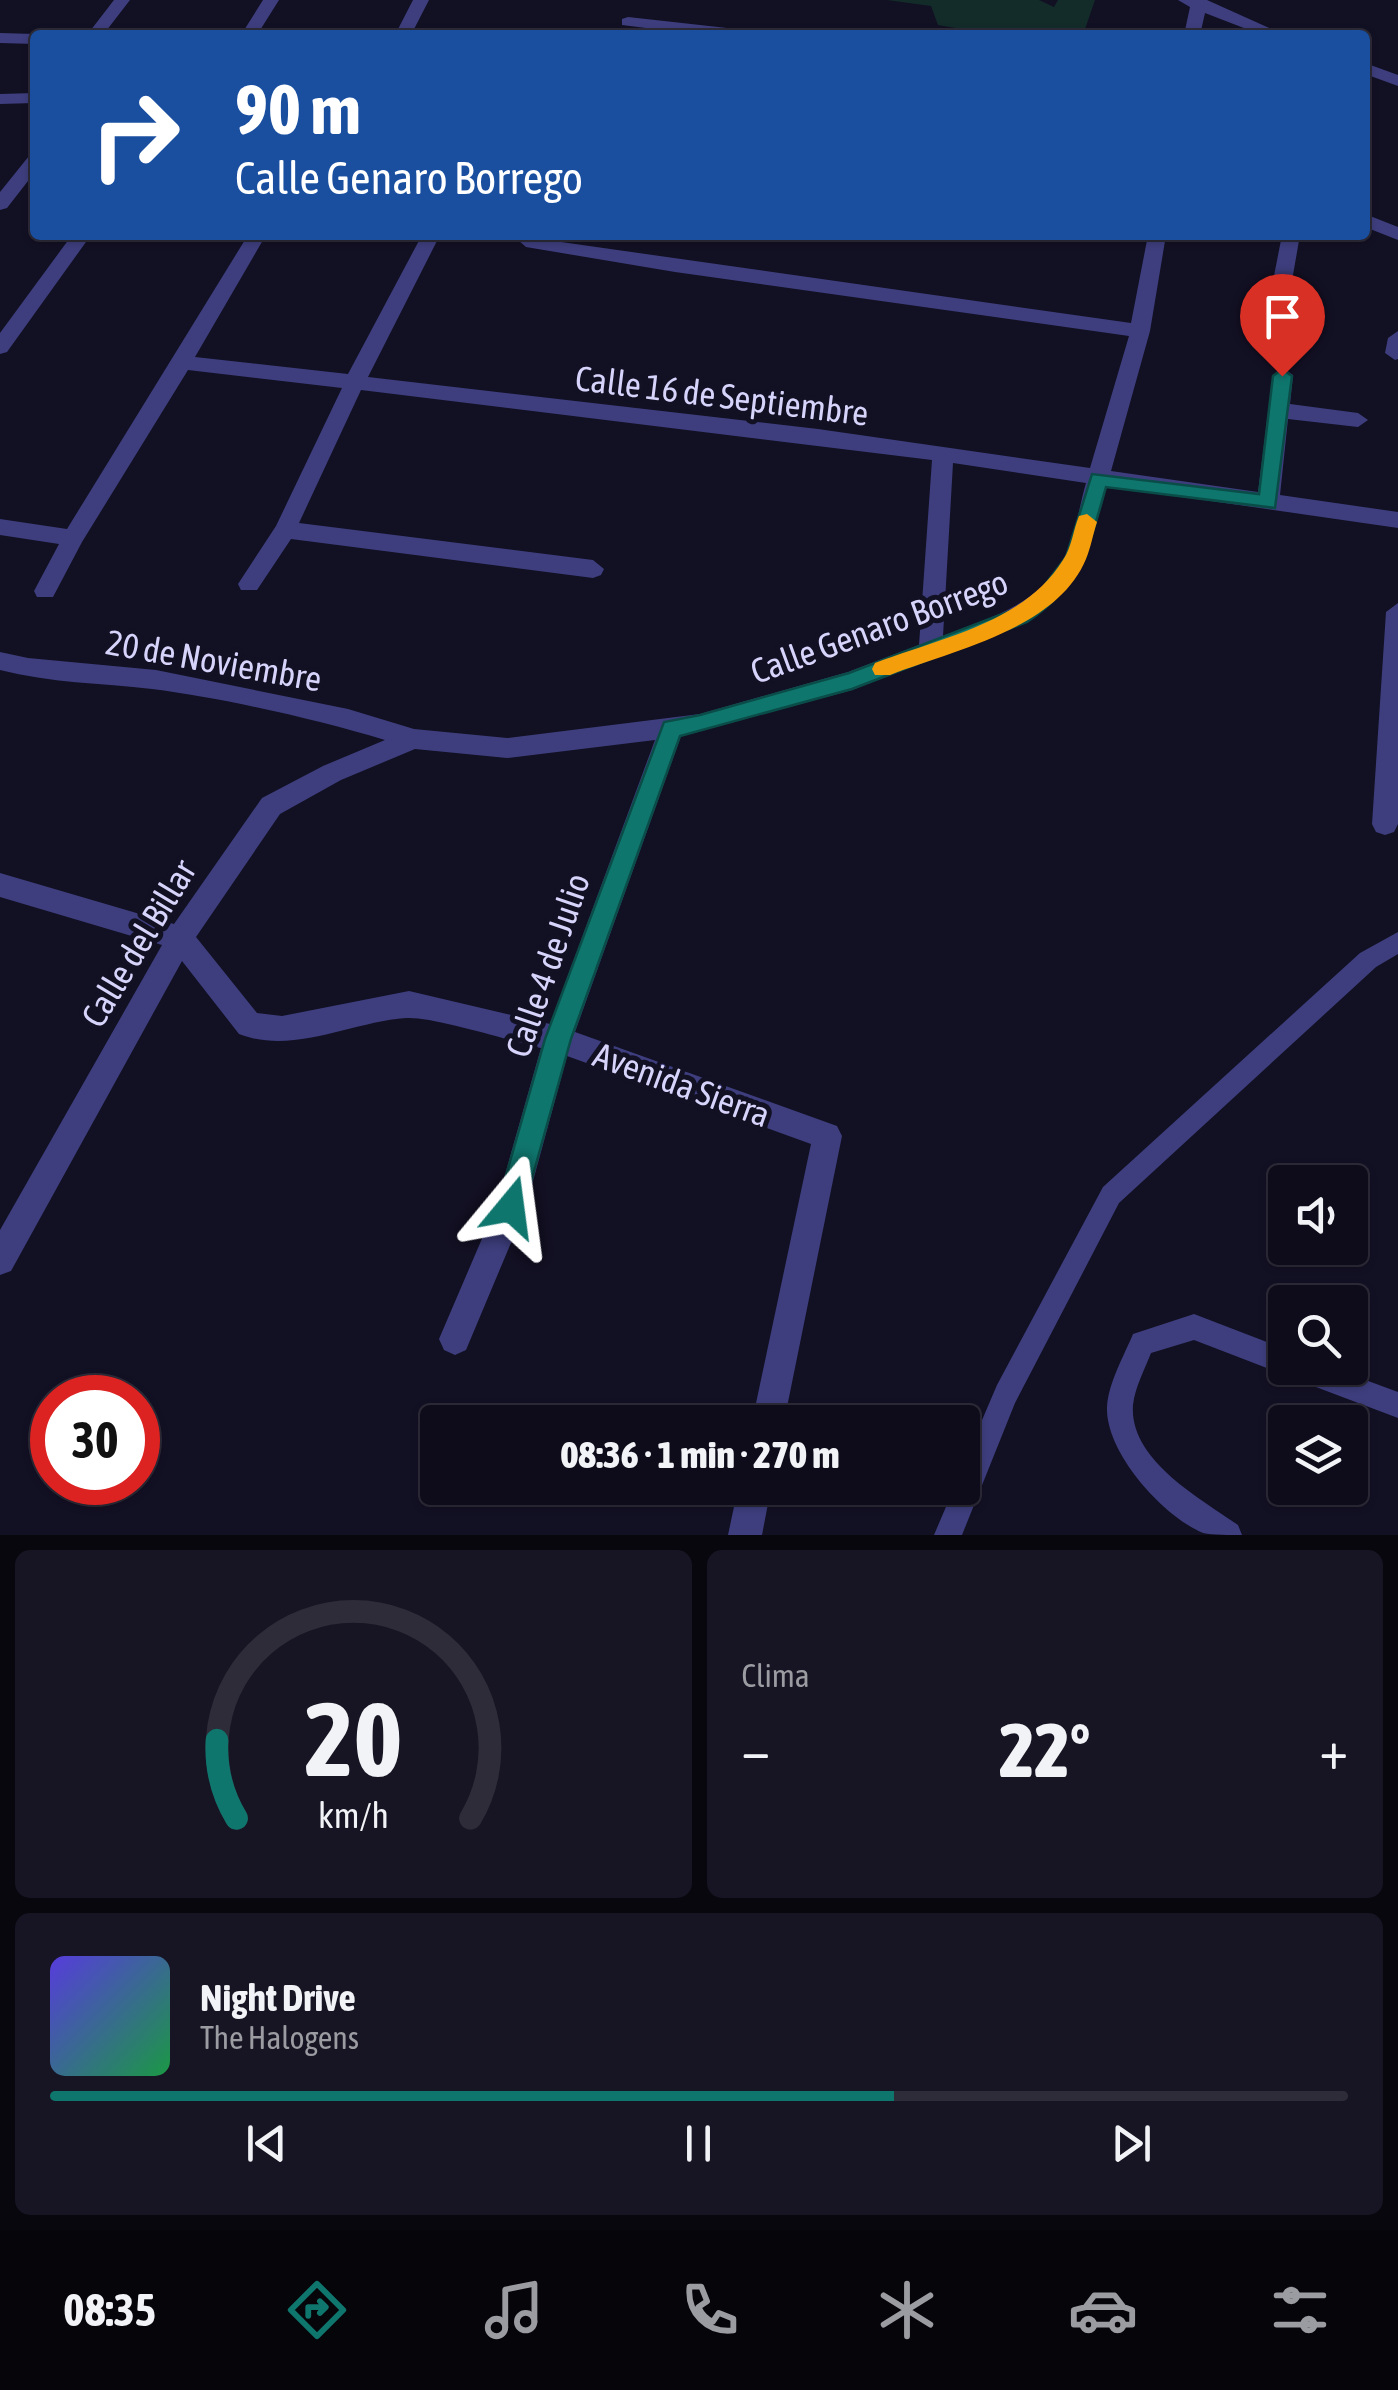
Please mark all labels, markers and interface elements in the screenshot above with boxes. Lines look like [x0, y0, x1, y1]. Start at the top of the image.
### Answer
text: 90 m [235, 69, 361, 149]
icon: right [70, 70, 200, 200]
text: Calle Genaro Borrego [235, 152, 583, 204]
pin [1240, 274, 1325, 377]
icon: arrive [1255, 289, 1310, 344]
street label: Calle 16 de Septiembre [573, 357, 871, 433]
street label: Calle Genaro Borrego [745, 561, 1013, 691]
street label: 20 de Noviembre [103, 621, 325, 699]
street label: Calle del Billar [73, 852, 204, 1034]
street label: Calle 4 de Julio [497, 868, 597, 1062]
street label: Avenida Sierra [588, 1034, 776, 1134]
position arrow [459, 1155, 563, 1259]
map controls [1268, 1165, 1368, 1505]
button: sound [1268, 1165, 1368, 1265]
button: search [1268, 1285, 1368, 1385]
speed limit sign: 30 [30, 1375, 160, 1505]
button: layers [1268, 1405, 1368, 1505]
text: 08:36 · 1 min · 270 m [560, 1433, 840, 1476]
text: Clima [742, 1657, 810, 1694]
text: 20 [304, 1679, 402, 1798]
text: 22° [999, 1707, 1090, 1793]
text: − [742, 1718, 770, 1781]
text: + [1319, 1718, 1348, 1781]
text: km/h [318, 1795, 389, 1836]
text: Night Drive [200, 1976, 356, 2019]
text: The Halogens [200, 2019, 359, 2056]
icon: previous [239, 2116, 294, 2171]
icon: pause [671, 2116, 726, 2171]
icon: next [1104, 2116, 1159, 2171]
icon: directions [282, 2275, 352, 2345]
icon: music [479, 2275, 549, 2345]
icon: phone [675, 2275, 745, 2345]
icon: climate [872, 2275, 942, 2345]
icon: car [1068, 2275, 1138, 2345]
icon: filters [1265, 2275, 1335, 2345]
text: 08:35 [63, 2284, 156, 2336]

